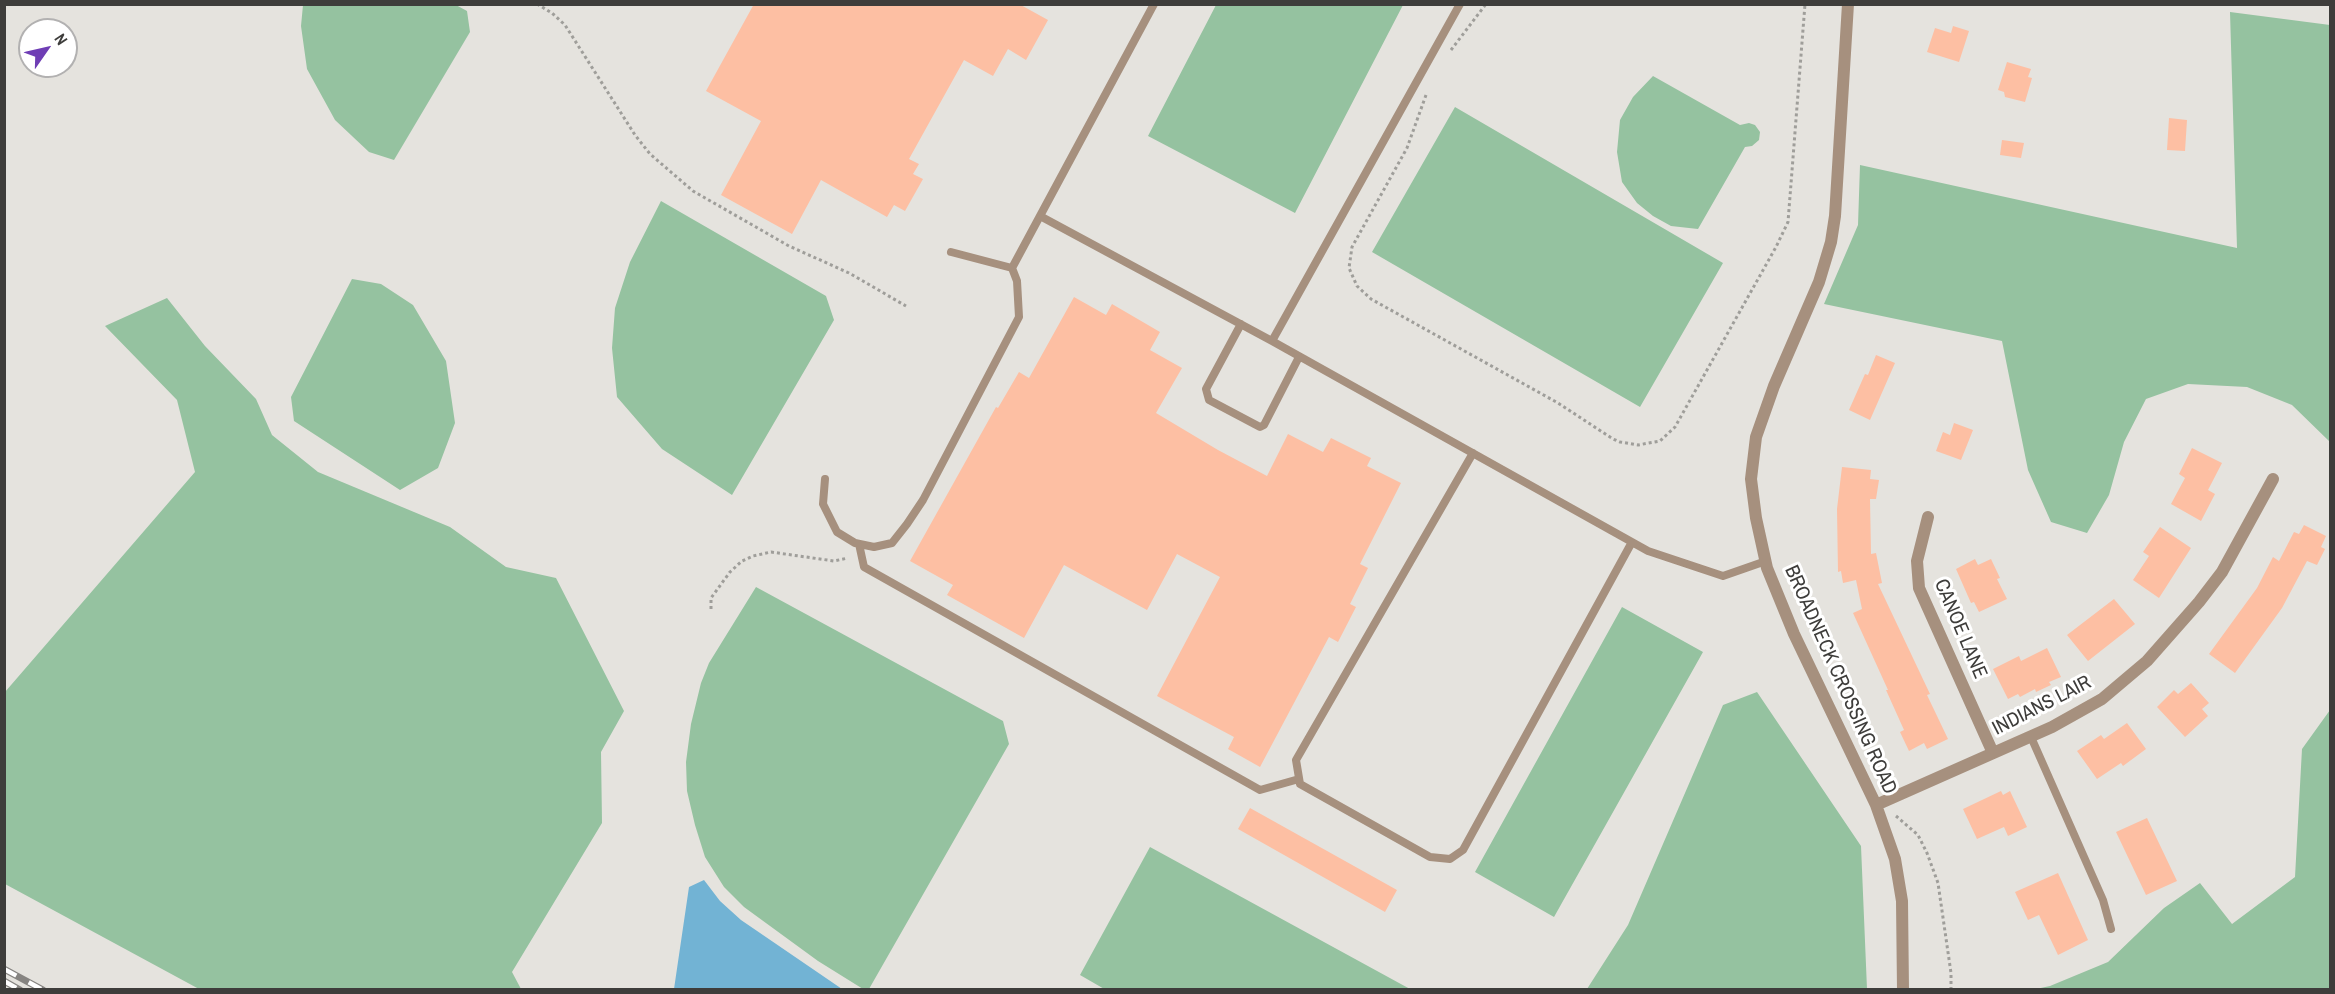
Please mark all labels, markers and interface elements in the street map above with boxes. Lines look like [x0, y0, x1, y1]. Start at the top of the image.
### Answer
north arrow [18, 18, 78, 78]
text: N [49, 29, 73, 49]
street label: BROADNECK CROSSING ROAD [1779, 562, 1901, 798]
street label: CANOE LANE [1928, 576, 1992, 682]
street label: INDIANS LAIR [1989, 671, 2095, 741]

